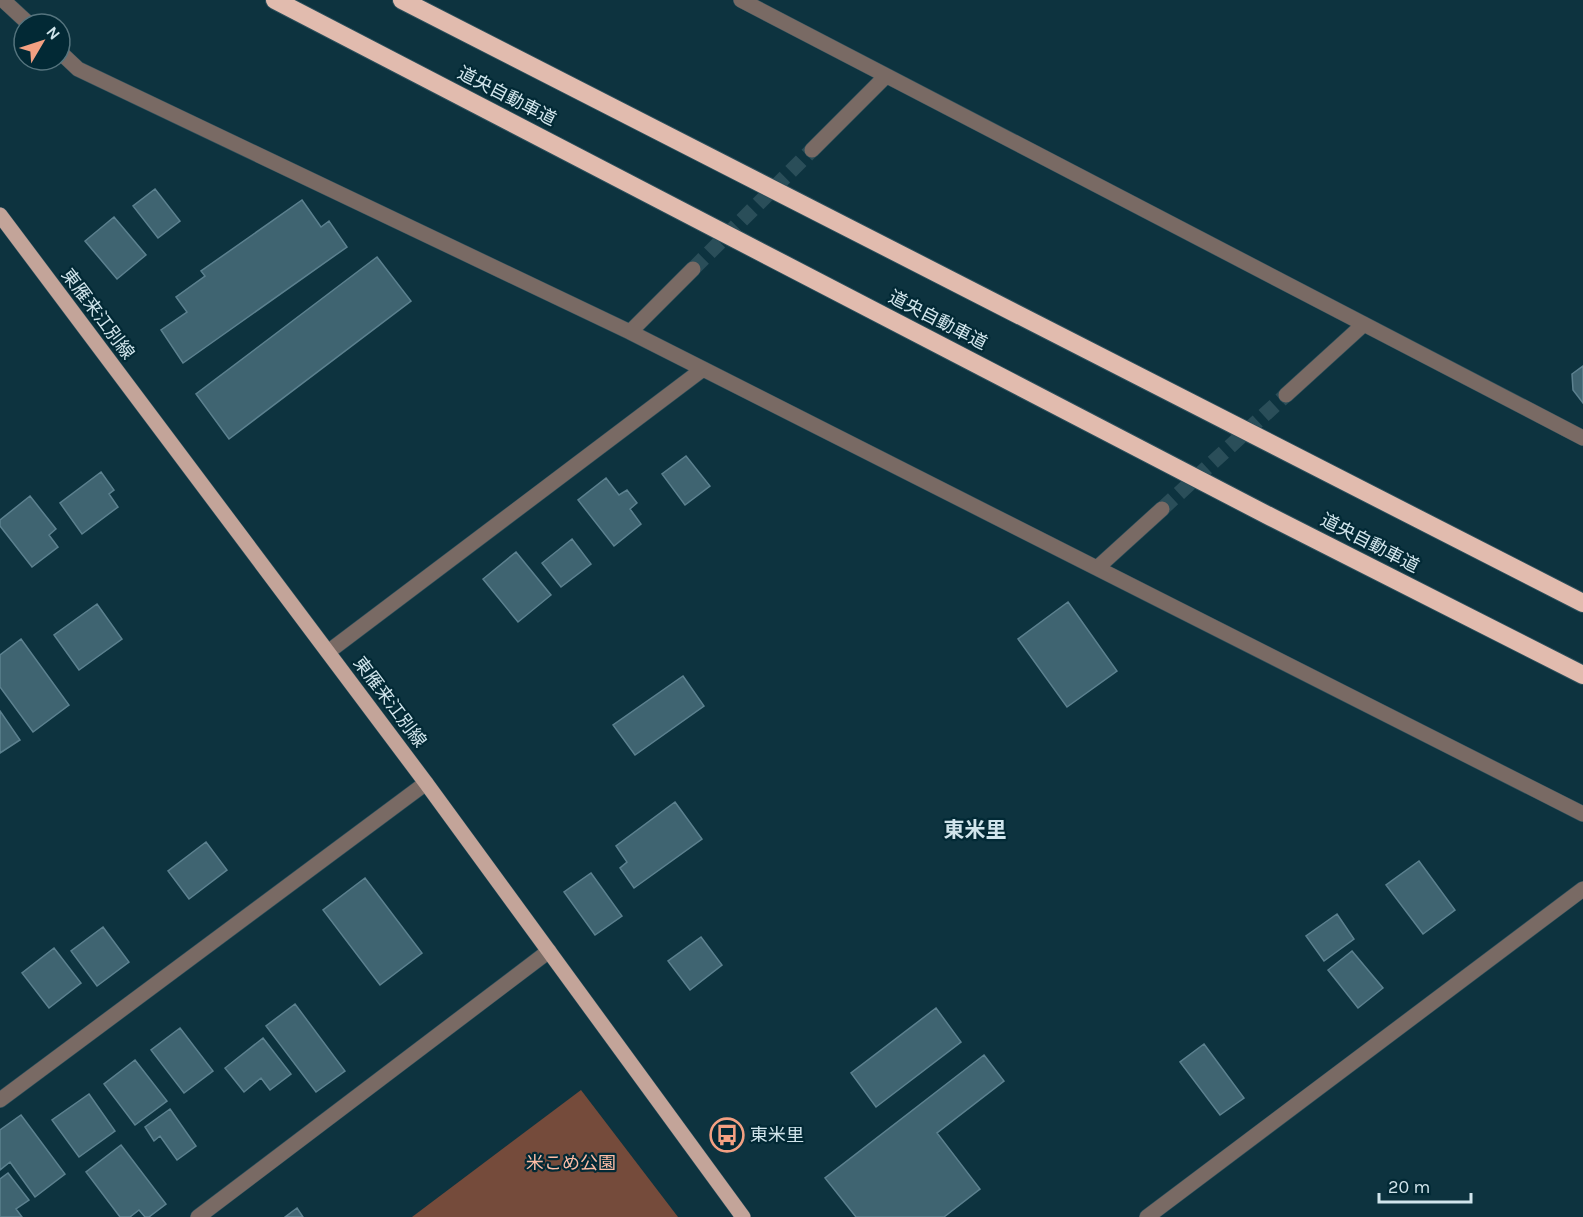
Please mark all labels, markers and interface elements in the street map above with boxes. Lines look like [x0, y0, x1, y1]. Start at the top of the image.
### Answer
north arrow [12, 12, 72, 72]
text: N [42, 22, 64, 43]
street label: 道央自動車道 [454, 62, 560, 130]
street label: 東雁来江別線 [57, 264, 139, 364]
street label: 道央自動車道 [885, 286, 991, 354]
street label: 道央自動車道 [1317, 509, 1423, 577]
street label: 東雁来江別線 [349, 652, 431, 752]
district label: 東米里 [944, 818, 1007, 842]
bus stop icon: 東米里 [709, 1117, 745, 1153]
place label: 東米里 [750, 1124, 804, 1146]
park label: 米こめ公園 [526, 1152, 616, 1174]
scale bar [1379, 1166, 1470, 1204]
text: 20 m [1388, 1176, 1430, 1198]

